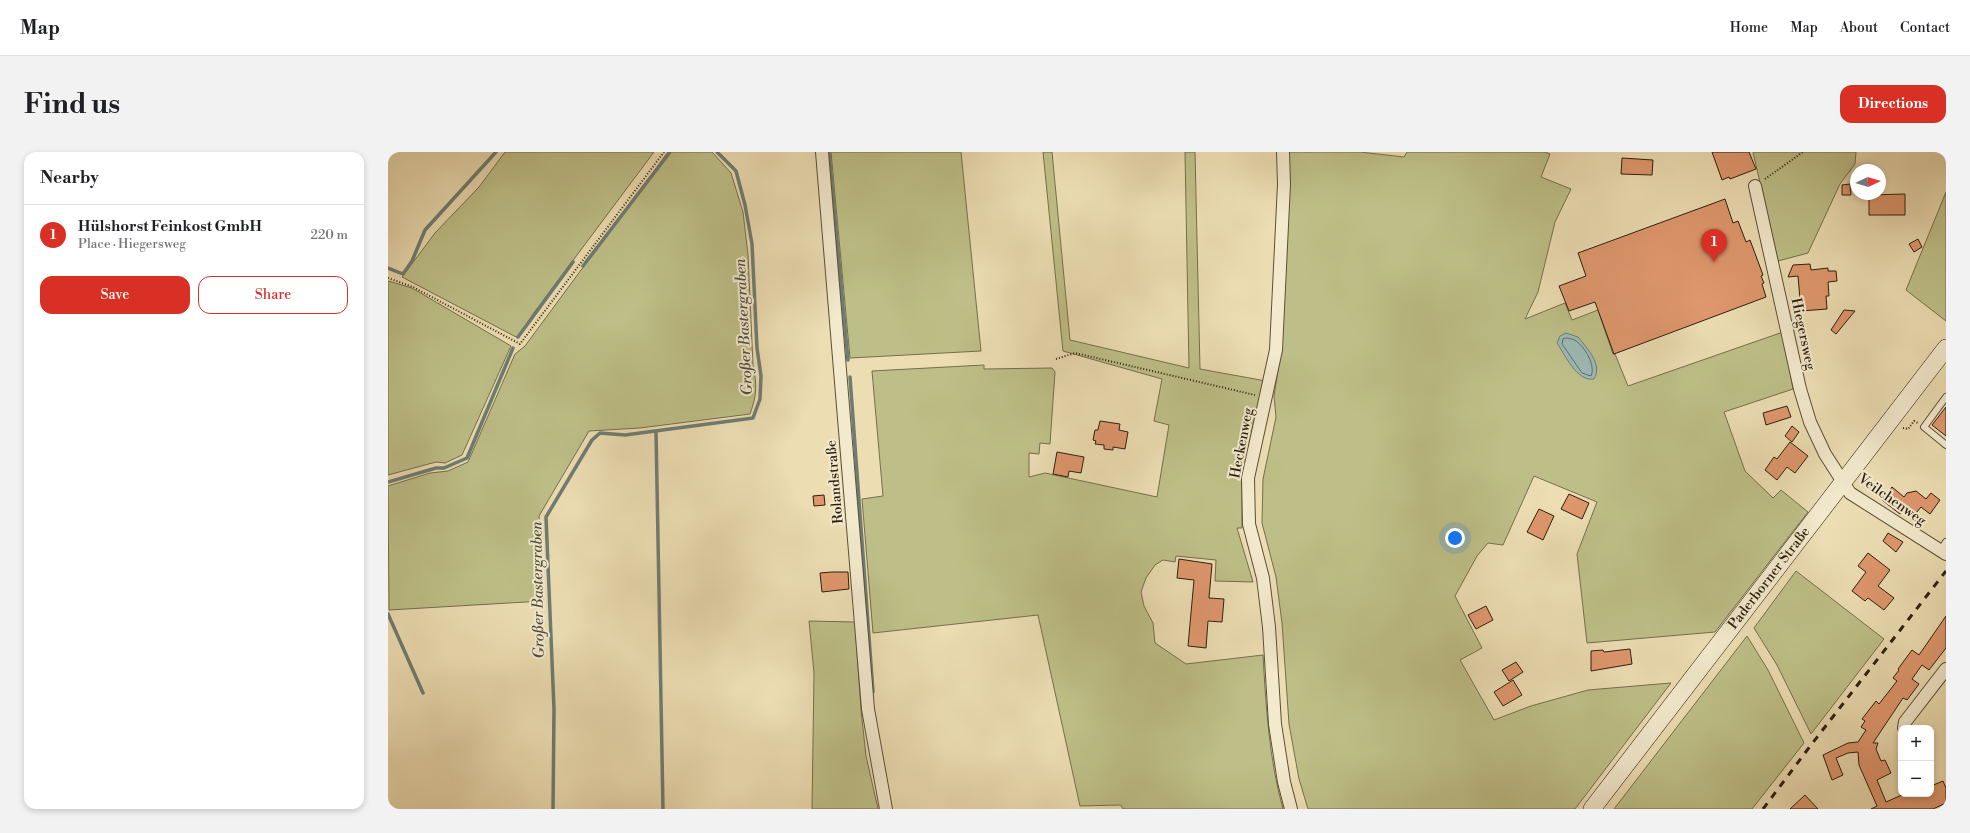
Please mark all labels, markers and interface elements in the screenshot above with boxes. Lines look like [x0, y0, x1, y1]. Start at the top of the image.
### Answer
text: Map [20, 16, 60, 40]
text: Home [1730, 19, 1768, 37]
text: Map [1790, 19, 1818, 37]
text: About [1840, 19, 1878, 37]
text: Contact [1900, 19, 1950, 37]
button: Directions [1840, 85, 1946, 123]
text: Find us [24, 87, 120, 122]
north arrow [1850, 164, 1886, 200]
text: Nearby [40, 167, 99, 189]
text: Hülshorst Feinkost GmbH [78, 217, 262, 236]
text: 1 [50, 227, 56, 243]
text: 220 m [310, 227, 348, 243]
pin: 1 [1701, 229, 1727, 262]
text: Place · Hiegersweg [78, 236, 186, 252]
water label: Großer Bastergraben [731, 257, 757, 396]
button: Save [40, 276, 190, 314]
button: Share [198, 276, 348, 314]
street label: Hiegersweg [1787, 296, 1820, 372]
street label: Heckenweg [1226, 405, 1258, 480]
street label: Rolandstraße [822, 439, 848, 525]
street label: Veilchenweg [1854, 469, 1930, 531]
water label: Großer Bastergraben [527, 521, 549, 659]
street label: Paderborner Straße [1724, 523, 1814, 633]
your location [1445, 528, 1465, 548]
map controls [1898, 725, 1934, 797]
button: + [1898, 725, 1934, 761]
button: − [1898, 761, 1934, 797]

